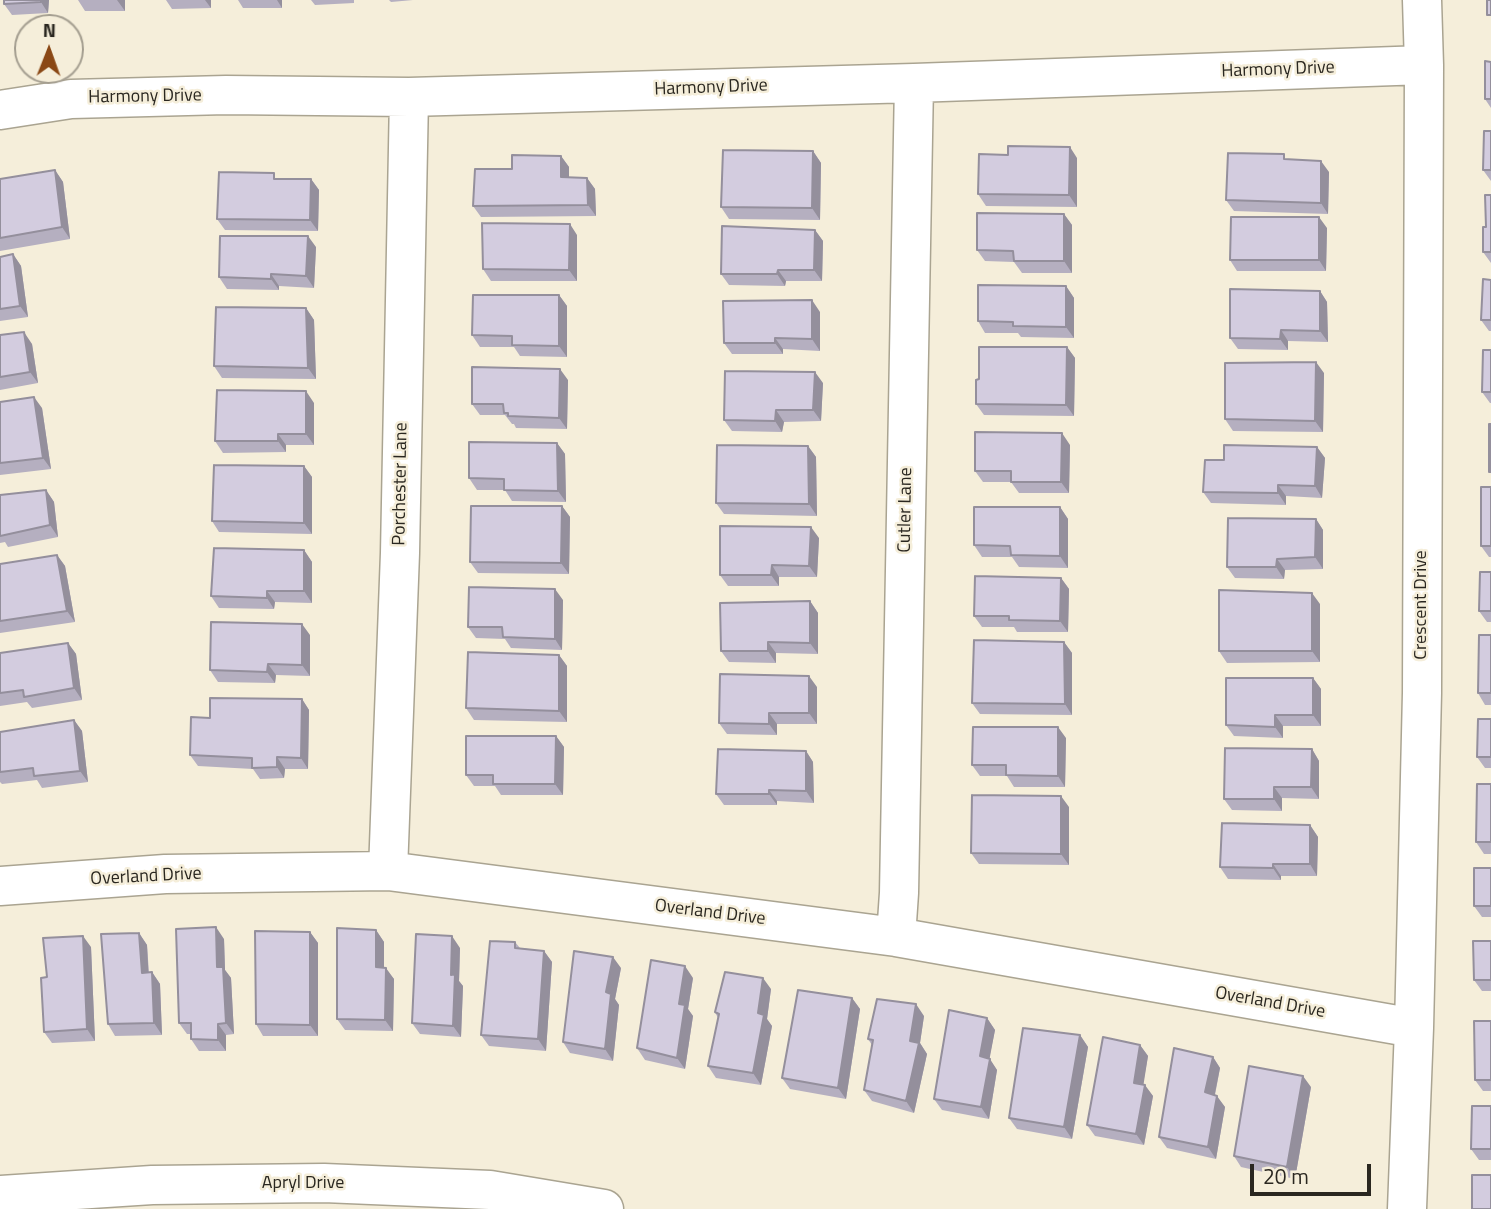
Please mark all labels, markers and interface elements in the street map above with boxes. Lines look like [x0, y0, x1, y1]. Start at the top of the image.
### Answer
north arrow [14, 14, 84, 84]
text: N [42, 15, 56, 44]
street label: Harmony Drive [1221, 57, 1335, 83]
street label: Harmony Drive [654, 75, 768, 101]
street label: Harmony Drive [88, 85, 202, 109]
street label: Porchester Lane [389, 422, 413, 546]
street label: Cutler Lane [894, 467, 918, 553]
street label: Crescent Drive [1411, 550, 1433, 660]
street label: Overland Drive [90, 863, 202, 891]
street label: Overland Drive [653, 895, 767, 931]
street label: Overland Drive [1213, 983, 1327, 1023]
scale bar [1253, 1150, 1374, 1194]
text: 20 m [1263, 1160, 1309, 1192]
street label: Apryl Drive [262, 1173, 344, 1195]

